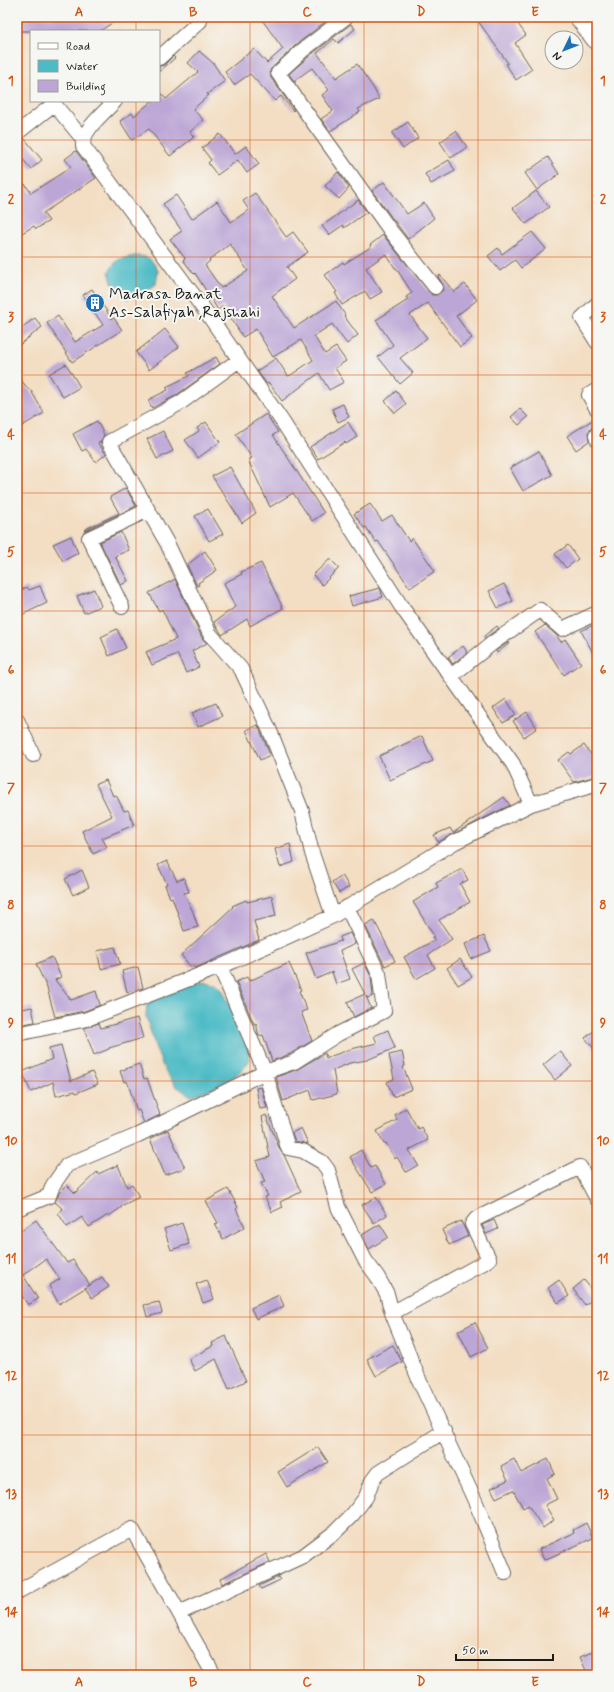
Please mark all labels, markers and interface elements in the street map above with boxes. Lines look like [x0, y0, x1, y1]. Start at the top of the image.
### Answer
text: A [75, 4, 83, 21]
text: B [189, 4, 198, 21]
text: C [302, 4, 312, 21]
text: D [417, 4, 426, 21]
text: E [531, 4, 539, 21]
legend [30, 30, 160, 102]
north arrow [544, 30, 584, 70]
text: Road [66, 39, 90, 55]
text: N [550, 49, 565, 64]
text: Water [66, 59, 98, 75]
text: 1 [8, 73, 14, 90]
text: 1 [600, 73, 606, 90]
text: Building [66, 79, 106, 96]
text: 2 [8, 191, 15, 208]
text: 2 [600, 191, 607, 208]
place label: Madrasa Banat As-Salafiyah ,Rajshahi [109, 284, 260, 323]
building icon: Madrasa Banat As-Salafiyah ,Rajshahi [84, 292, 106, 314]
text: 3 [8, 309, 14, 326]
text: 3 [600, 309, 606, 326]
text: 4 [7, 427, 15, 444]
text: 4 [599, 427, 607, 444]
text: 5 [7, 544, 15, 561]
text: 5 [599, 544, 607, 561]
text: 6 [8, 662, 15, 679]
text: 6 [600, 662, 607, 679]
text: 7 [7, 780, 15, 797]
text: 7 [599, 780, 607, 797]
text: 8 [7, 897, 15, 914]
text: 8 [599, 897, 607, 914]
text: 9 [8, 1015, 15, 1032]
text: 9 [600, 1015, 607, 1032]
text: 10 [4, 1133, 18, 1150]
text: 10 [596, 1133, 610, 1150]
text: 11 [5, 1251, 17, 1268]
text: 11 [597, 1251, 609, 1268]
text: 12 [5, 1368, 17, 1385]
text: 12 [597, 1368, 609, 1385]
text: 13 [5, 1486, 17, 1503]
text: 13 [597, 1486, 609, 1503]
text: 14 [4, 1604, 18, 1621]
text: 14 [596, 1604, 610, 1621]
scale bar [456, 1636, 553, 1662]
text: 50 m [462, 1643, 489, 1659]
text: A [75, 1674, 83, 1691]
text: B [189, 1674, 198, 1691]
text: C [302, 1674, 312, 1691]
text: D [417, 1674, 426, 1691]
text: E [531, 1674, 539, 1691]

